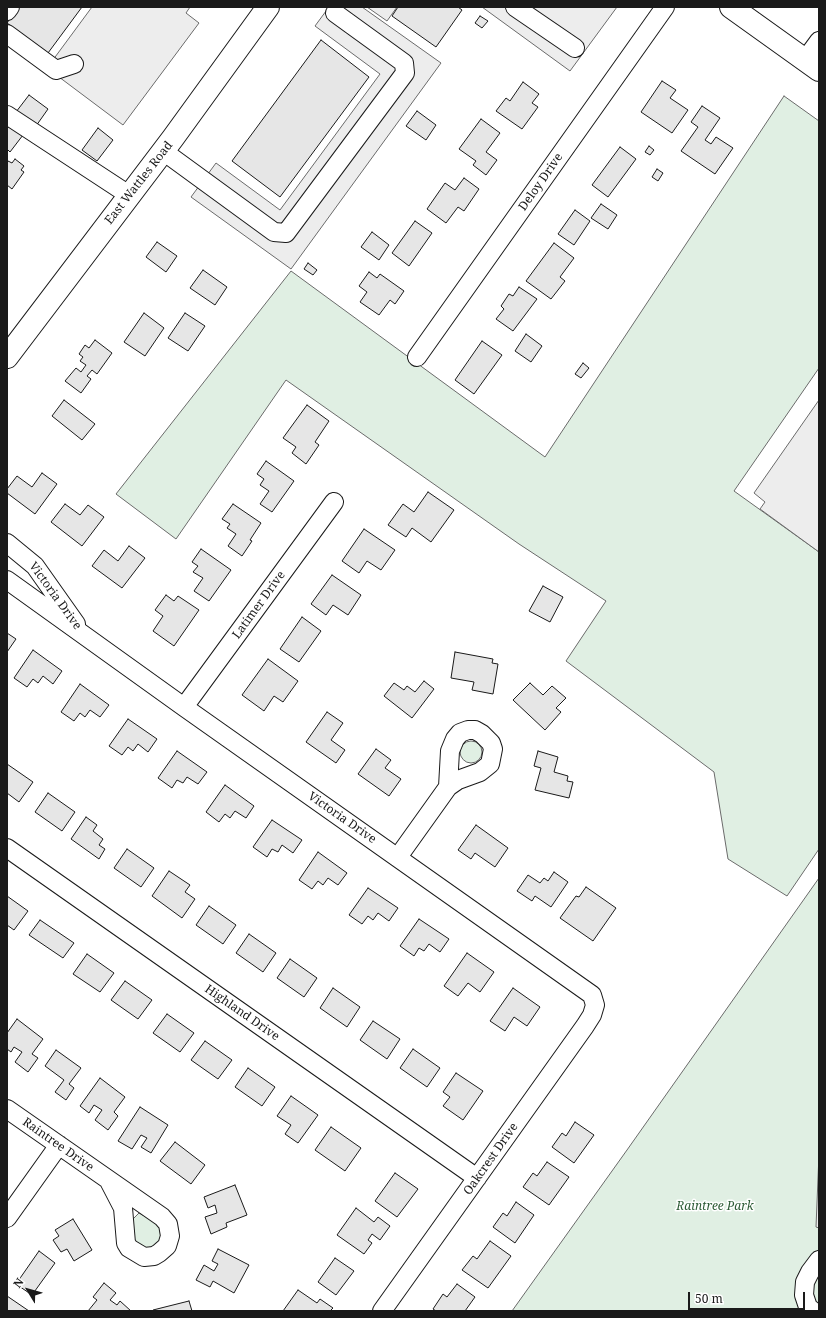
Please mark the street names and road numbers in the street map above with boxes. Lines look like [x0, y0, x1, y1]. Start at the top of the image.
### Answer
street label: East Wattles Road [102, 139, 176, 227]
street label: Deloy Drive [516, 150, 566, 214]
street label: Victoria Drive [26, 559, 84, 633]
street label: Latimer Drive [230, 568, 288, 642]
street label: Victoria Drive [305, 789, 379, 847]
street label: Highland Drive [202, 982, 282, 1044]
street label: Raintree Drive [20, 1115, 96, 1175]
street label: Oakcrest Drive [461, 1120, 521, 1198]

